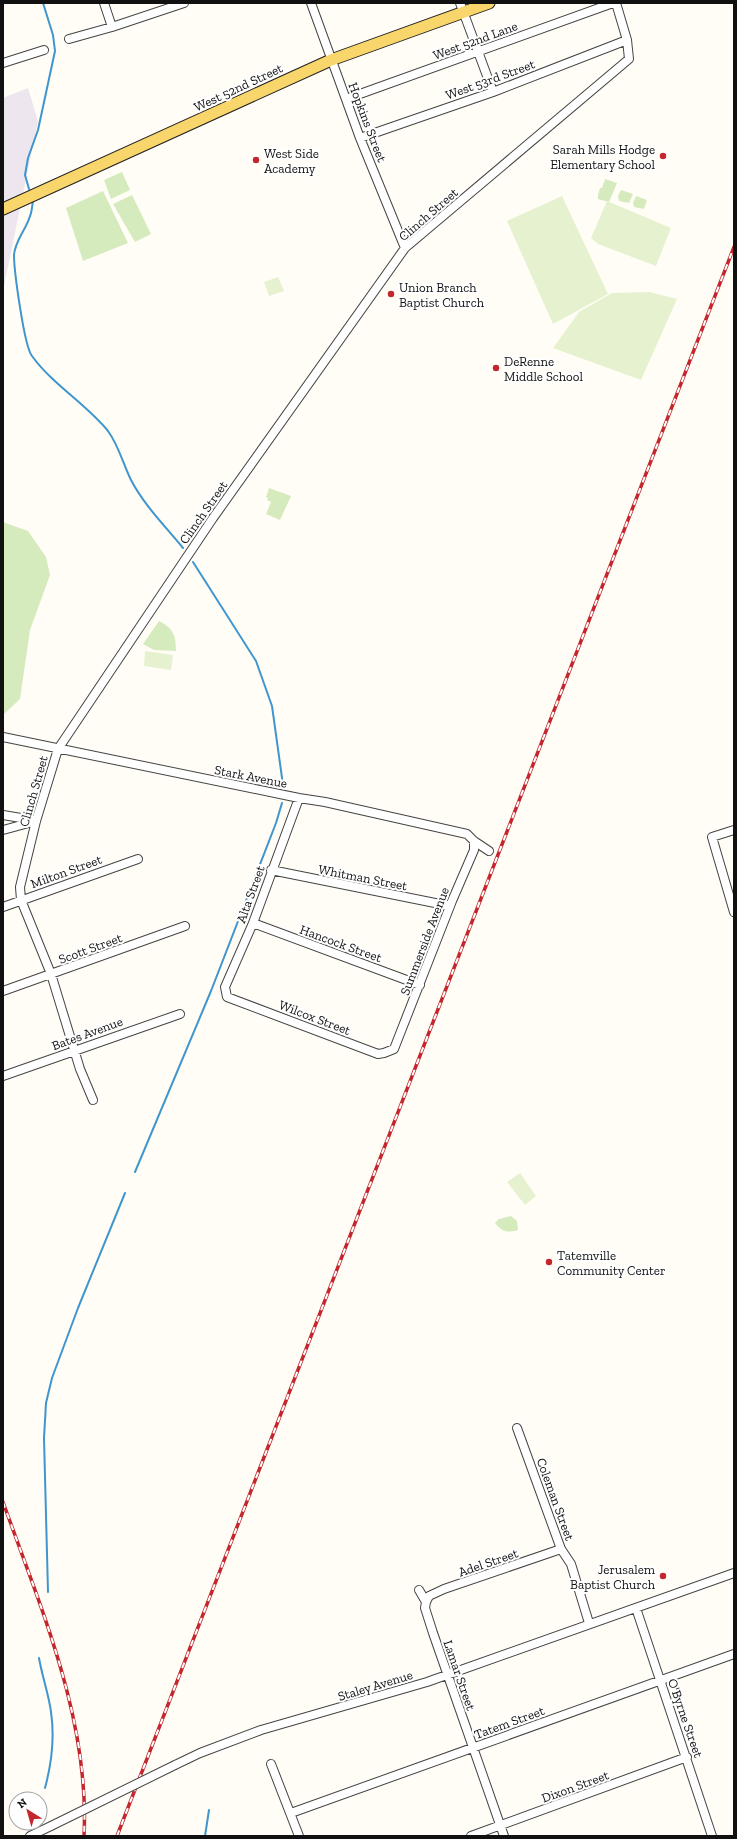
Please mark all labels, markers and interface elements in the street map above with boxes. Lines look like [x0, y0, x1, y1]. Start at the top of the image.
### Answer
street label: West 52nd Lane [431, 18, 520, 63]
street label: West 53rd Street [443, 56, 537, 103]
street label: West 52nd Street [191, 60, 285, 115]
street label: Hopkins Street [345, 80, 390, 164]
place label: Sarah Mills Hodge Elementary School [550, 142, 656, 172]
place label: West Side Academy [264, 146, 319, 176]
marker: Sarah Mills Hodge Elementary School [658, 151, 668, 161]
marker: West Side Academy [251, 155, 261, 165]
street label: Clinch Street [396, 185, 461, 244]
place label: Union Branch Baptist Church [399, 280, 485, 310]
marker: Union Branch Baptist Church [386, 289, 396, 299]
place label: DeRenne Middle School [504, 354, 583, 384]
marker: DeRenne Middle School [491, 363, 501, 373]
street label: Clinch Street [176, 478, 231, 547]
street label: Clinch Street [16, 754, 51, 828]
street label: Stark Avenue [213, 762, 289, 791]
street label: Milton Street [28, 852, 104, 891]
street label: Whitman Street [317, 862, 409, 893]
street label: Alta Street [233, 863, 268, 925]
street label: Summerside Avenue [397, 885, 452, 997]
street label: Hancock Street [298, 922, 384, 965]
street label: Scott Street [56, 930, 124, 967]
street label: Wilcox Street [277, 997, 353, 1038]
street label: Bates Avenue [50, 1014, 125, 1053]
place label: Tatemville Community Center [557, 1248, 665, 1278]
marker: Tatemville Community Center [544, 1257, 554, 1267]
street label: Coleman Street [534, 1456, 577, 1543]
street label: Adel Street [456, 1545, 520, 1580]
place label: Jerusalem Baptist Church [570, 1562, 656, 1592]
marker: Jerusalem Baptist Church [658, 1571, 668, 1581]
street label: Lamar Street [440, 1638, 479, 1712]
street label: Staley Avenue [336, 1667, 414, 1704]
street label: O'Byrne Street [665, 1677, 706, 1760]
street label: Tatem Street [472, 1703, 546, 1742]
street label: Dixon Street [539, 1767, 611, 1806]
north arrow [8, 1791, 48, 1831]
text: N [15, 1795, 30, 1811]

